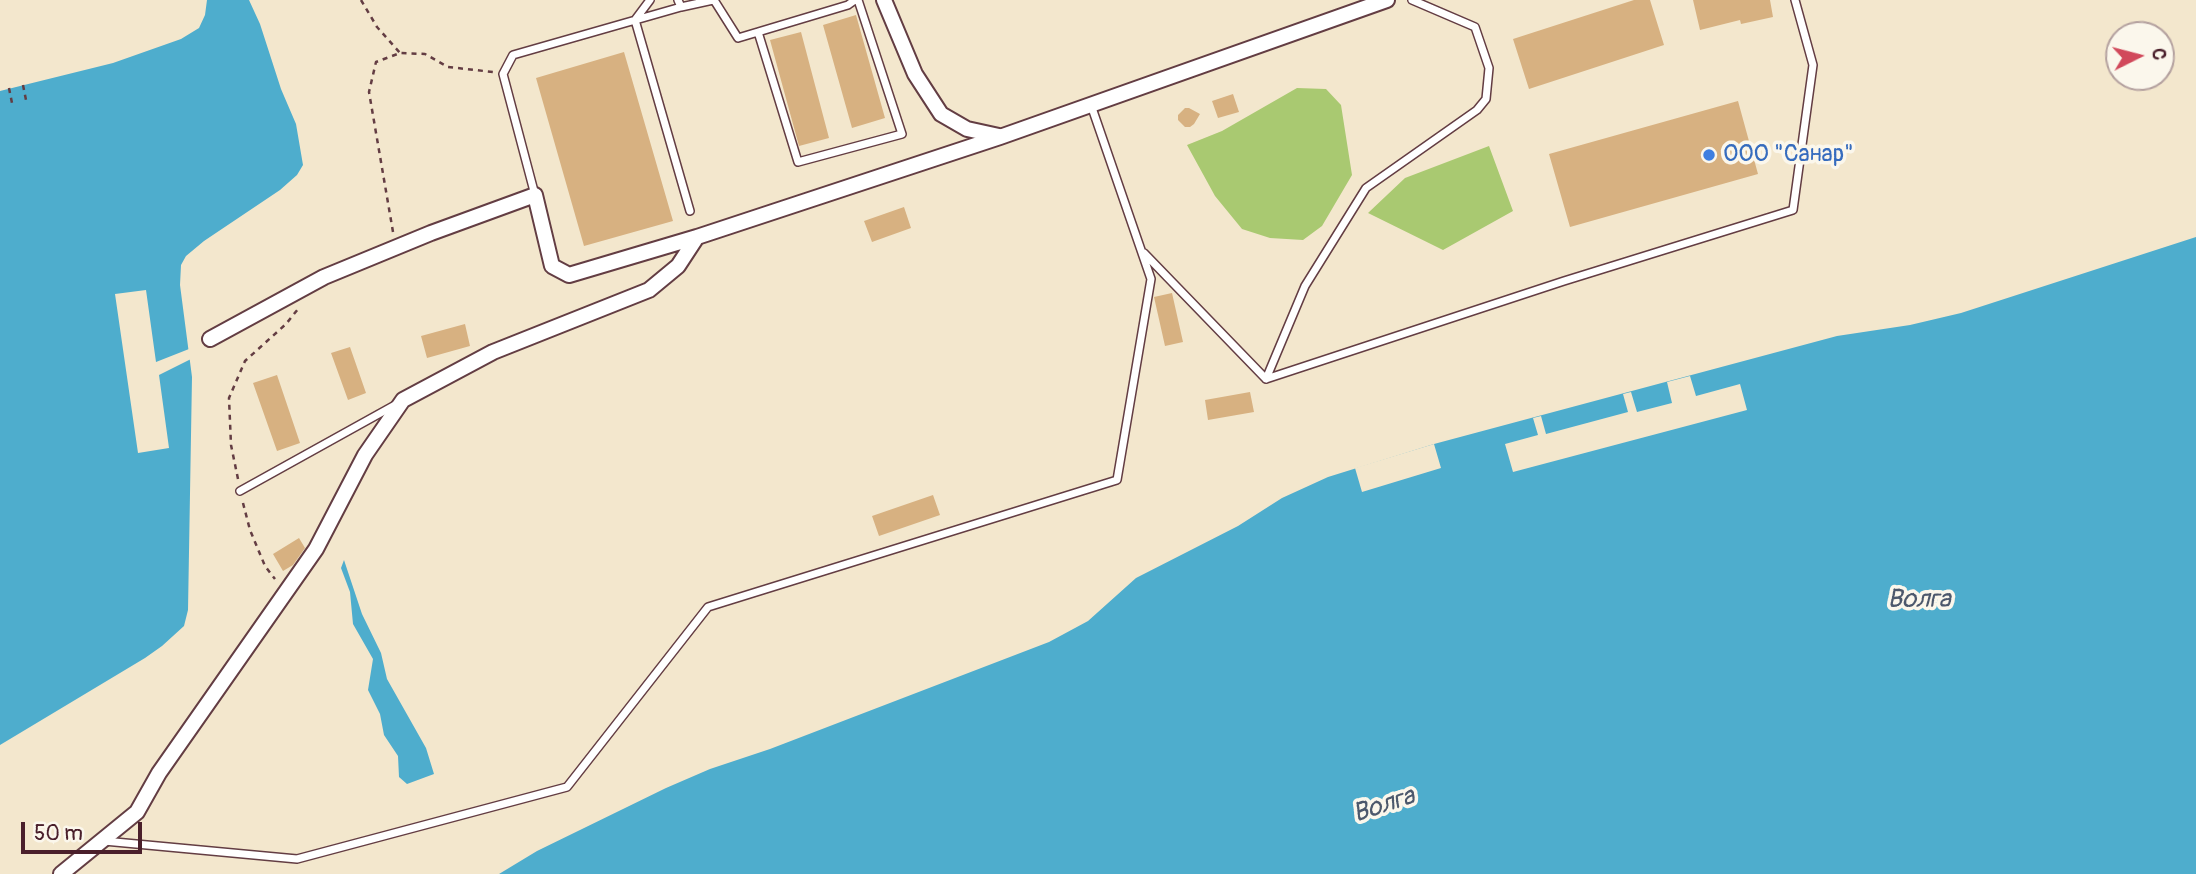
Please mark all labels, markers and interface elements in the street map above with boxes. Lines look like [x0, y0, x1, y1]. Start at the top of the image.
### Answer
north arrow [2105, 21, 2175, 91]
text: С [2146, 47, 2171, 61]
place label: ООО "Санар" [1723, 141, 1854, 169]
marker: ООО "Санар" [1701, 147, 1717, 163]
water label: Волга [1887, 584, 1951, 616]
water label: Волга [1349, 781, 1419, 831]
scale bar [24, 808, 145, 852]
text: 50 m [34, 820, 83, 847]

